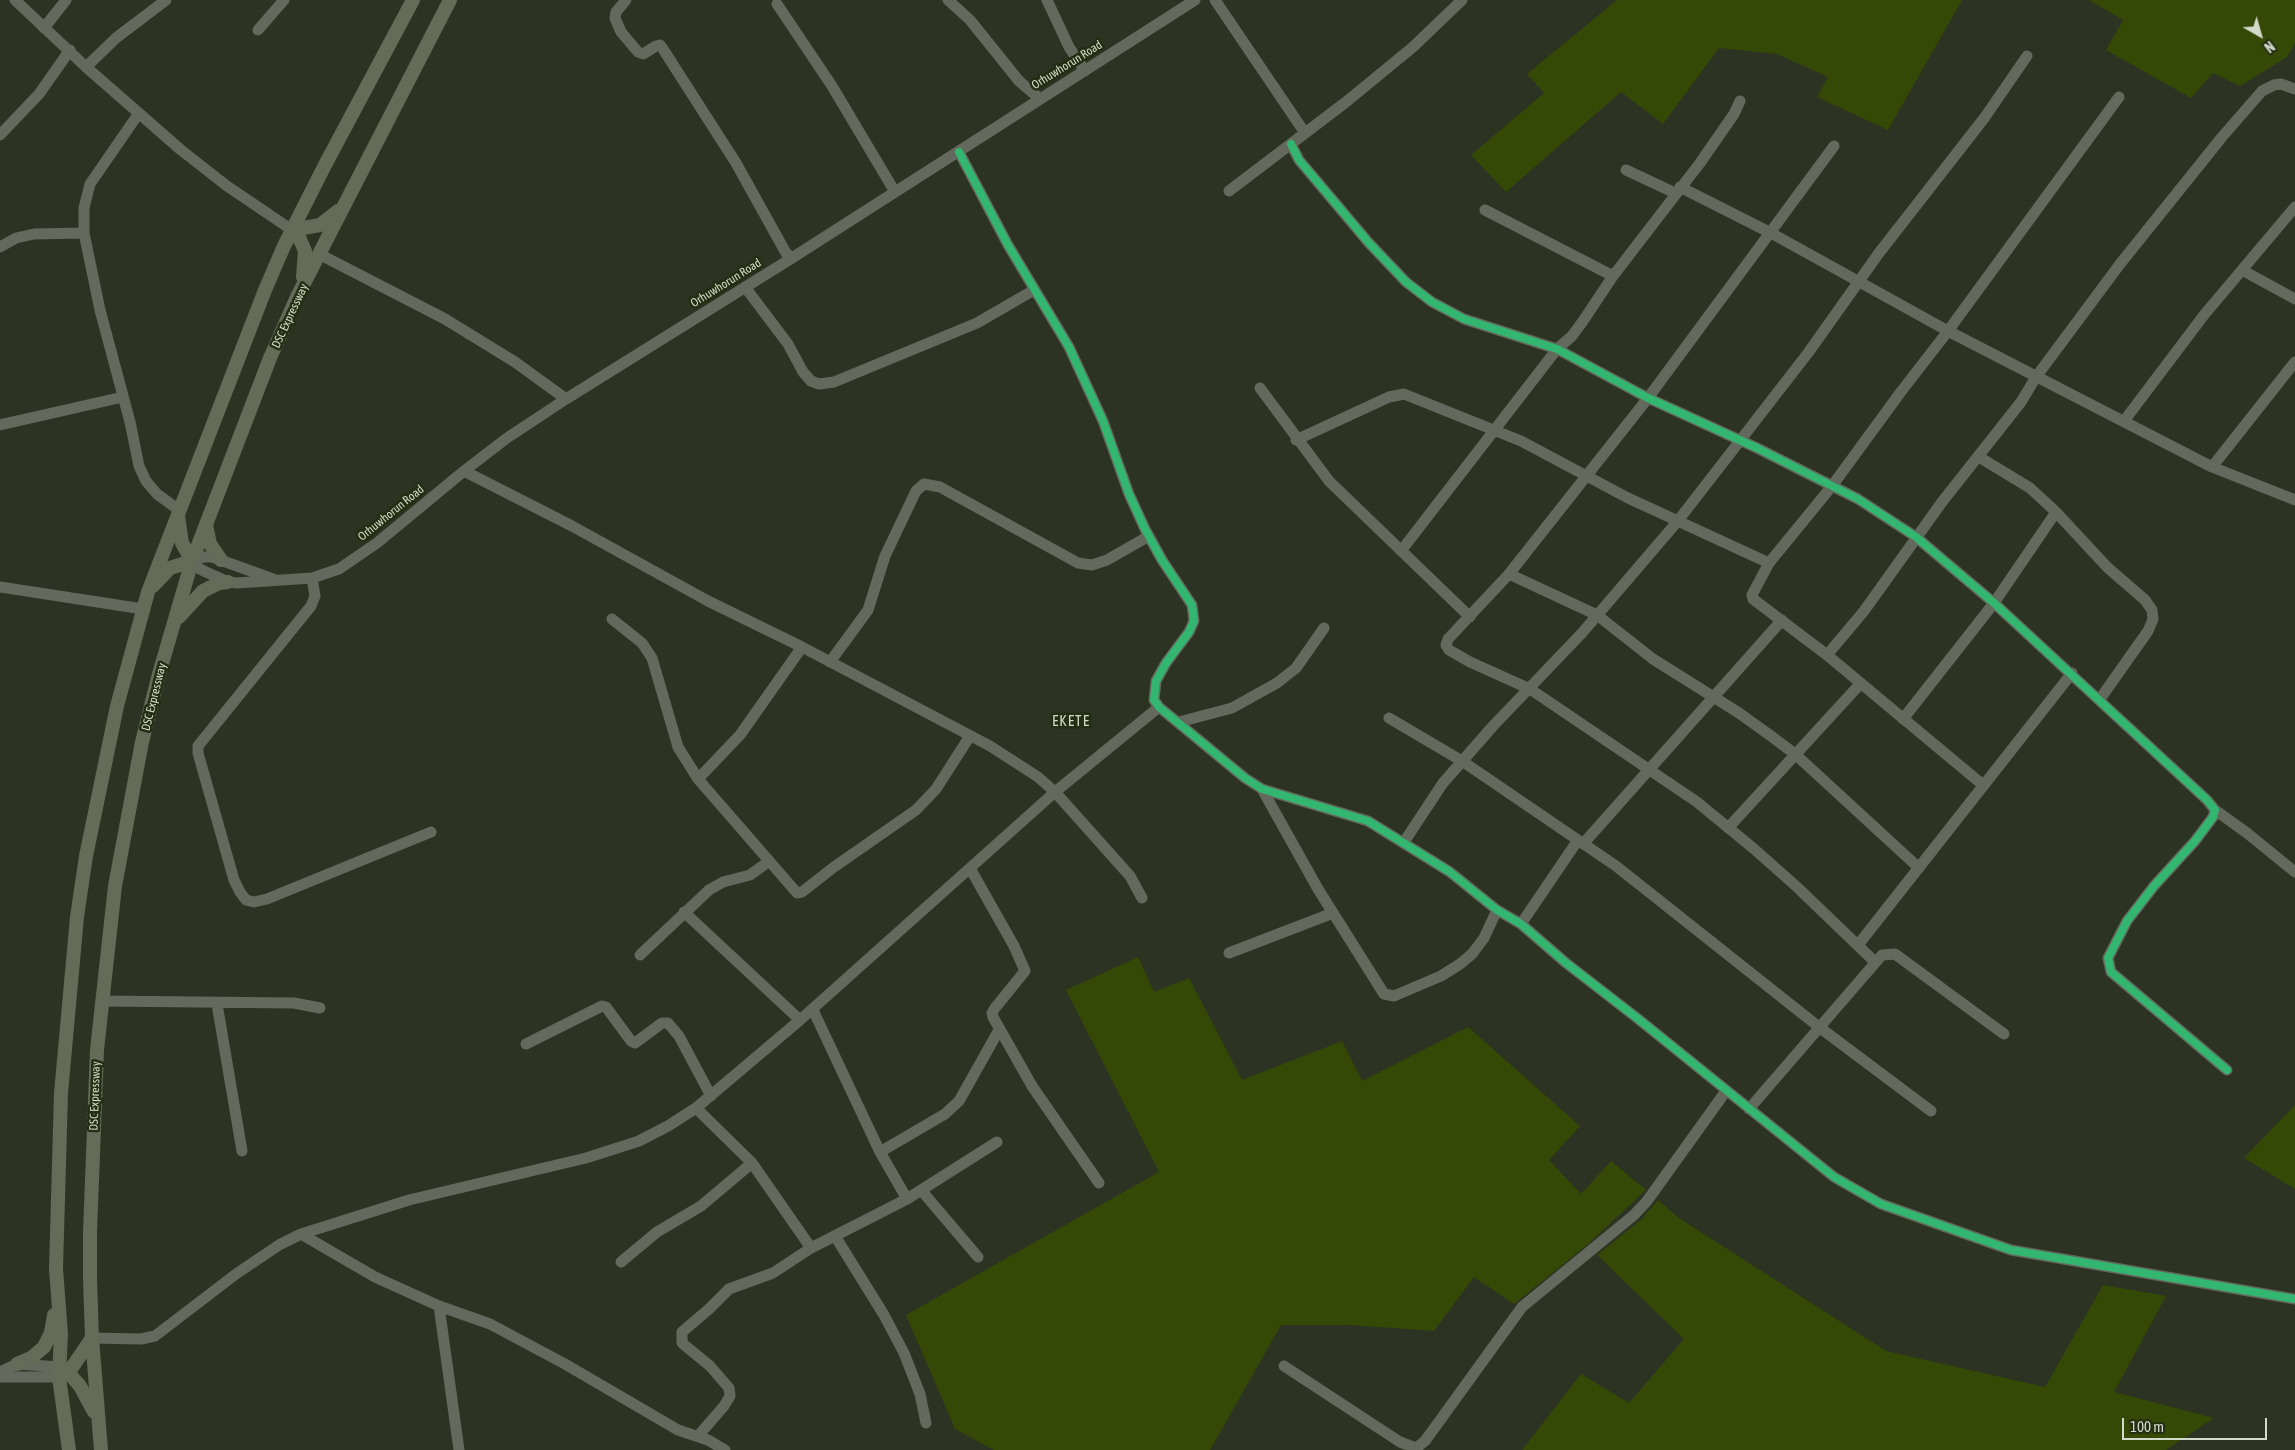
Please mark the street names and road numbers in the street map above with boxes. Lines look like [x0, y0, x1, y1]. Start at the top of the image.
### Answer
street label: Orhuwhorun Road [1029, 38, 1105, 92]
street label: Orhuwhorun Road [688, 256, 764, 310]
street label: DSC Expressway [269, 281, 311, 351]
street label: Orhuwhorun Road [355, 482, 427, 544]
street label: DSC Expressway [139, 662, 169, 732]
street label: DSC Expressway [87, 1061, 103, 1131]

